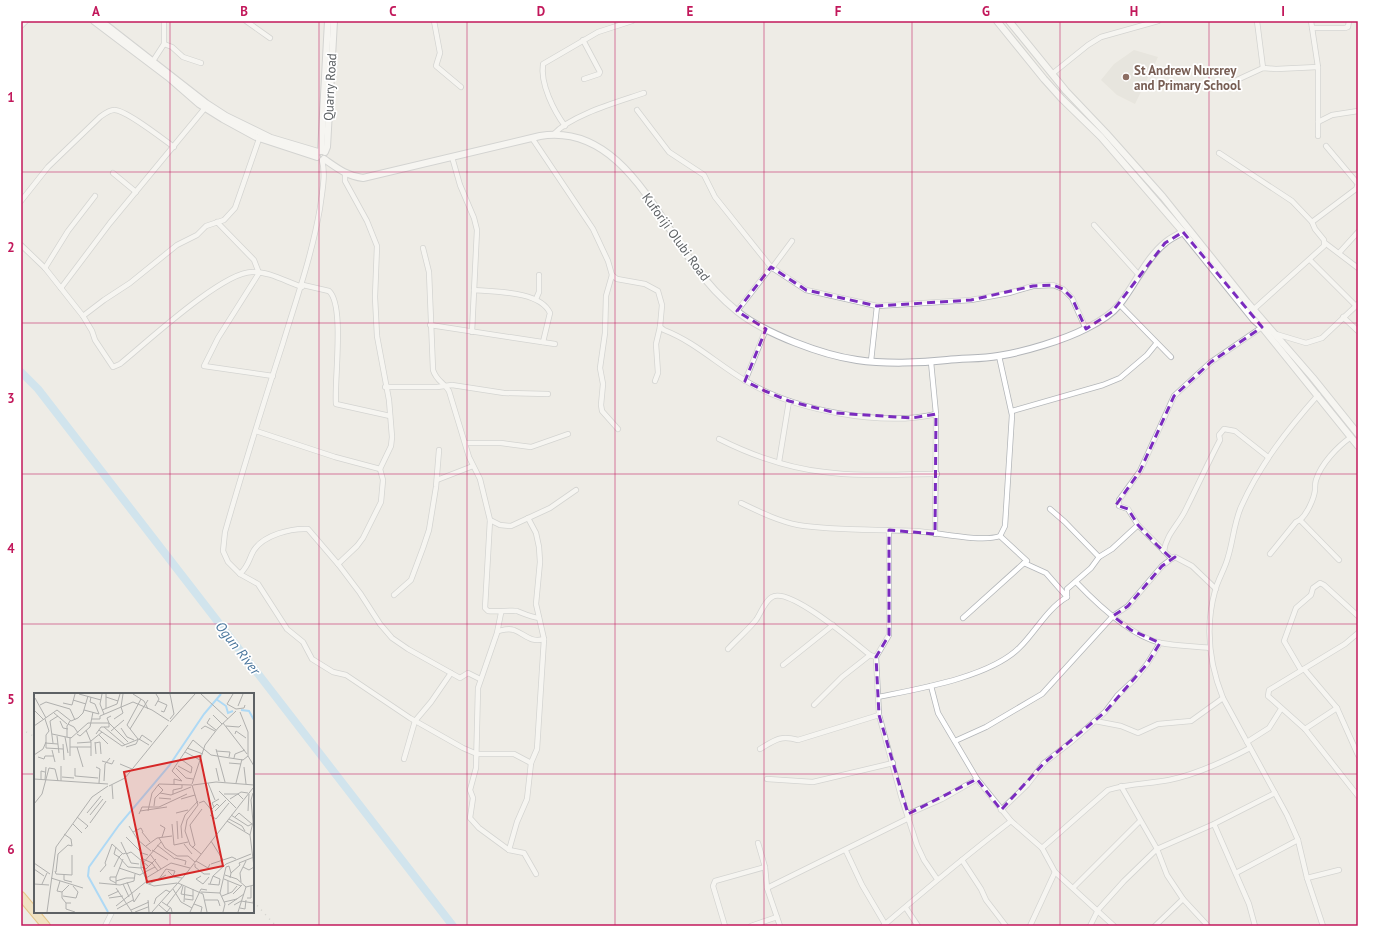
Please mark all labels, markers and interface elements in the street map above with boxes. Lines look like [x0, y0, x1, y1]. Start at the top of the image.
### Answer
text: A [92, 3, 100, 20]
text: B [240, 3, 248, 20]
text: C [389, 3, 397, 20]
text: D [537, 3, 545, 20]
text: E [687, 3, 694, 20]
text: F [835, 3, 842, 20]
text: G [982, 3, 990, 20]
text: H [1130, 3, 1138, 20]
text: I [1281, 3, 1285, 20]
street label: Quarry Road [320, 53, 340, 121]
place label: St Andrew Nursrey and Primary School [1134, 62, 1241, 94]
marker: St Andrew Nursrey and Primary School [1121, 72, 1131, 82]
text: 1 [7, 89, 15, 106]
street label: Kuforiji Olubi Road [638, 189, 714, 285]
text: 2 [7, 239, 15, 256]
text: 3 [7, 390, 15, 407]
text: 4 [7, 540, 15, 557]
water label: Ogun River [212, 618, 265, 679]
text: 5 [7, 691, 15, 708]
inset map [34, 693, 254, 913]
text: 6 [7, 841, 15, 858]

